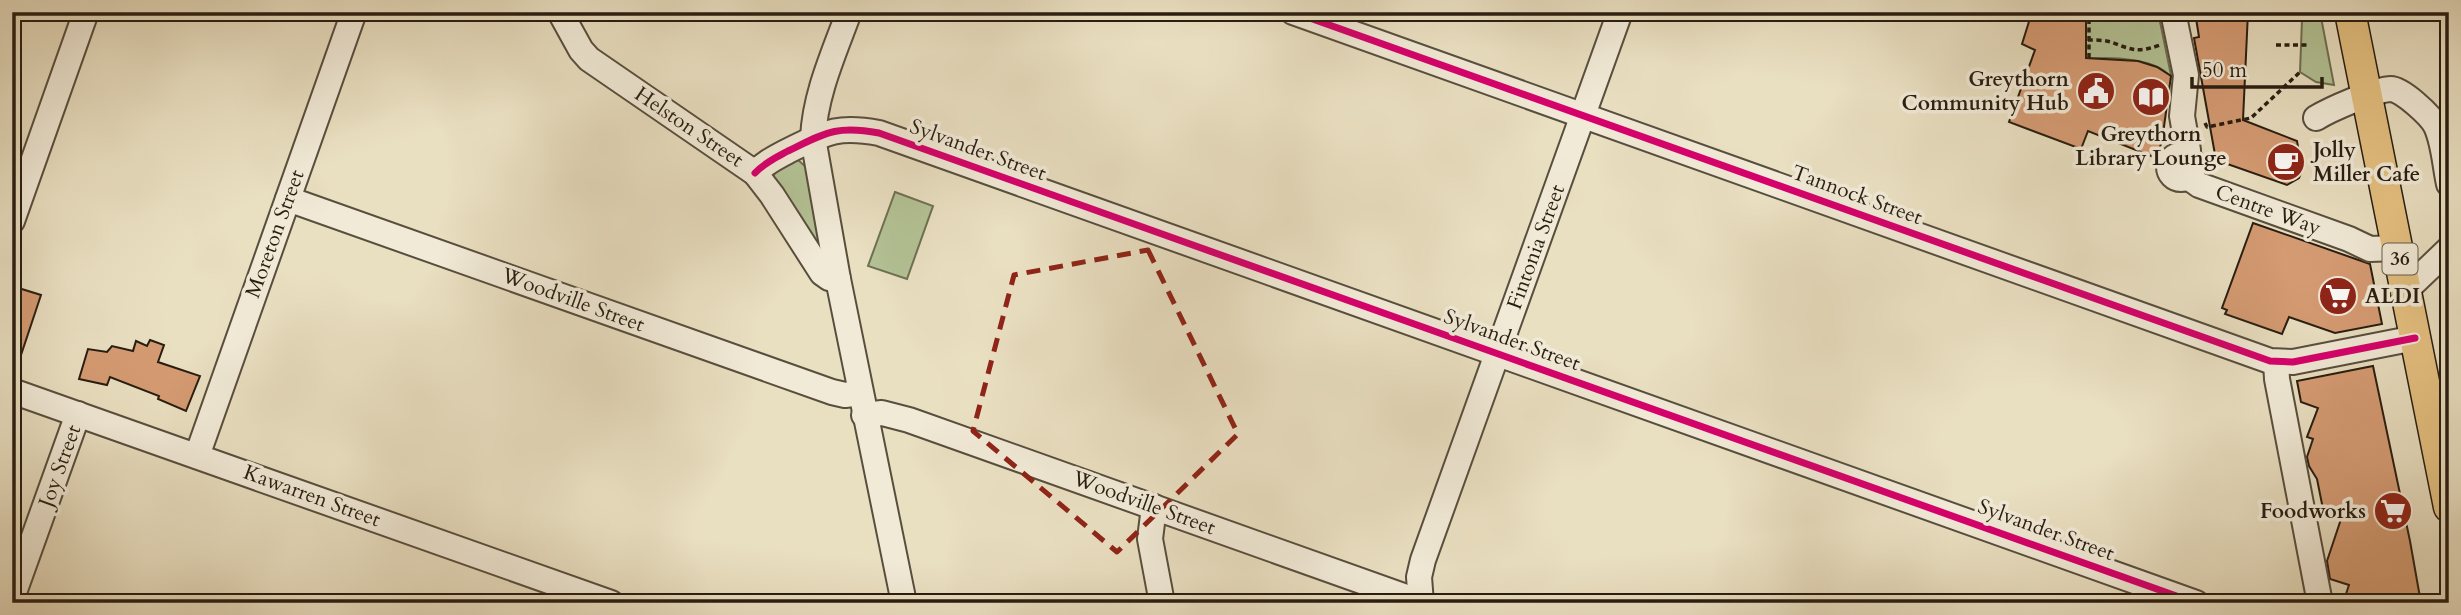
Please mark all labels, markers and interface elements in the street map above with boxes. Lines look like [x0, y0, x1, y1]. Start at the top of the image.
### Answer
scale bar [2192, 46, 2321, 90]
text: 50 m [2202, 56, 2247, 85]
place label: Greythorn Community Hub [1901, 65, 2069, 118]
public building icon: Greythorn Community Hub [2075, 70, 2117, 112]
library icon: Greythorn Library Lounge [2130, 76, 2172, 118]
street label: Helston Street [629, 80, 749, 174]
street label: Sylvander Street [906, 112, 1051, 188]
place label: Greythorn Library Lounge [2075, 120, 2227, 173]
place label: Jolly Miller Cafe [2310, 136, 2420, 189]
cafe icon: Jolly Miller Cafe [2265, 141, 2307, 183]
street label: Tannock Street [1788, 158, 1927, 232]
street label: Moreton Street [238, 166, 312, 302]
street label: Centre Way [2211, 177, 2325, 243]
street label: Fintonia Street [1500, 180, 1572, 313]
road number: 36 [2382, 244, 2418, 274]
street label: Woodville Street [497, 260, 649, 339]
supermarket icon: ALDI [2317, 275, 2359, 317]
place label: ALDI [2365, 282, 2420, 311]
street label: Sylvander Street [1440, 302, 1585, 378]
street label: Joy Street [31, 420, 88, 514]
street label: Kawarren Street [240, 458, 385, 534]
street label: Woodville Street [1068, 463, 1220, 542]
supermarket icon: Foodworks [2372, 490, 2414, 532]
street label: Sylvander Street [1974, 492, 2119, 568]
place label: Foodworks [2260, 497, 2366, 526]

